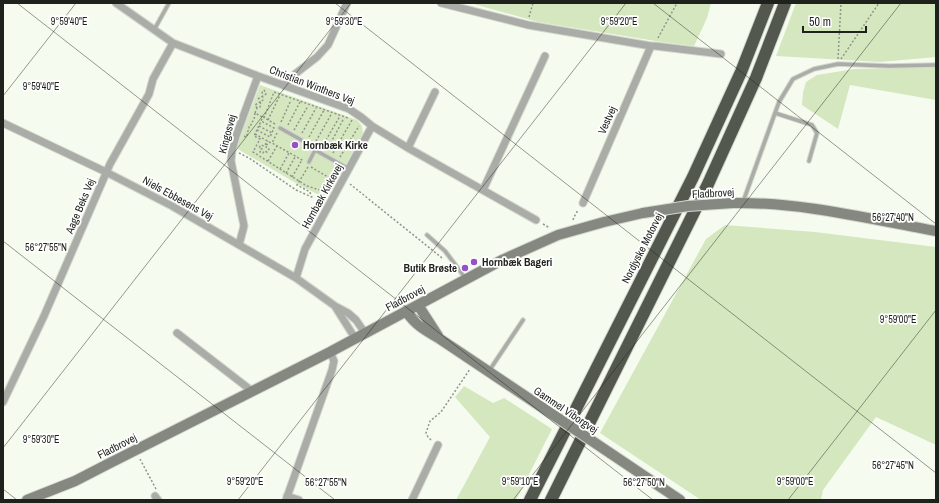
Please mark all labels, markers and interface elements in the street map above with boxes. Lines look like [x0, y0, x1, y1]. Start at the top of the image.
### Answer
scale bar [803, 8, 866, 34]
text: 50 m [809, 14, 831, 30]
text: 9°59'40"E [51, 15, 87, 28]
text: 9°59'30"E [326, 15, 362, 28]
text: 9°59'20"E [601, 15, 637, 28]
street label: Christian Winthers Vej [267, 62, 357, 108]
text: 9°59'40"E [23, 80, 59, 93]
street label: Vestvej [595, 104, 619, 136]
street label: Kingosvej [215, 113, 239, 155]
place label: Hornbæk Kirke [303, 138, 368, 152]
marker: Hornbæk Kirke [290, 140, 300, 150]
street label: Hornbæk Kirkevej [298, 161, 346, 231]
street label: Niels Ebbesens Vej [140, 173, 216, 223]
street label: Aage Beks Vej [62, 176, 98, 237]
street label: Fladbrovej [692, 185, 734, 201]
street label: Nordjyske Motorvej [618, 210, 666, 286]
text: 56°27'40"N [872, 211, 914, 224]
text: 56°27'55"N [25, 241, 67, 254]
place label: Hornbæk Bageri [482, 255, 552, 269]
marker: Hornbæk Bageri [469, 257, 479, 267]
place label: Butik Brøste [403, 261, 457, 275]
marker: Butik Brøste [460, 263, 470, 273]
street label: Fladbrovej [383, 282, 427, 314]
text: 9°59'00"E [880, 313, 916, 326]
street label: Gammel Viborgvej [531, 383, 601, 437]
street label: Fladbrovej [95, 430, 139, 462]
text: 9°59'30"E [23, 433, 59, 446]
text: 56°27'45"N [872, 459, 914, 472]
text: 9°59'20"E [227, 475, 263, 488]
text: 9°59'10"E [502, 475, 538, 488]
text: 9°59'00"E [777, 475, 813, 488]
text: 56°27'55"N [305, 476, 347, 489]
text: 56°27'50"N [623, 476, 665, 489]

